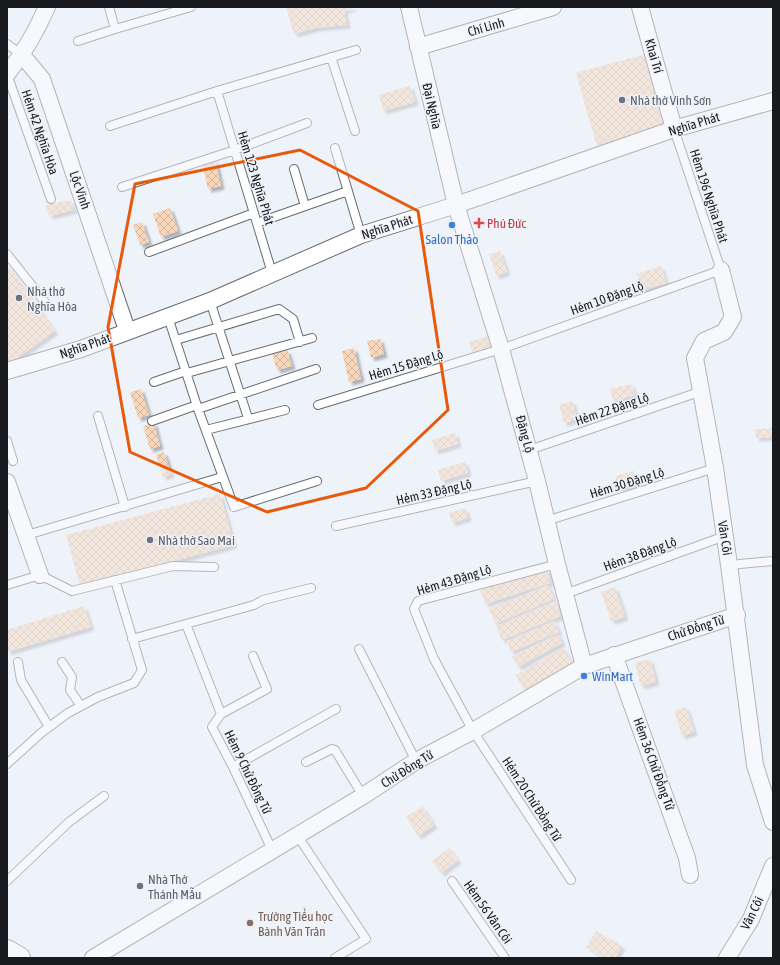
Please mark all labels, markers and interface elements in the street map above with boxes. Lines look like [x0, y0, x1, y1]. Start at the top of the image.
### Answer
street label: Chí Linh [466, 15, 506, 39]
street label: Khai Trí [642, 37, 666, 75]
street label: Đại Nghĩa [419, 82, 445, 130]
street label: Hẻm 42 Nghĩa Hòa [18, 88, 62, 176]
place label: Nhà thờ Vinh Sơn [630, 93, 711, 108]
marker: Nhà thờ Vinh Sơn [617, 95, 627, 105]
street label: Nghĩa Phát [667, 109, 722, 139]
street label: Hẻm 123 Nghĩa Phát [235, 129, 278, 227]
street label: Hẻm 196 Nghĩa Phát [687, 147, 731, 245]
street label: Lộc Vinh [66, 169, 94, 211]
street label: Nghĩa Phát [360, 212, 415, 242]
place label: Phú Đức [487, 216, 526, 231]
marker: Phú Đức [474, 218, 484, 228]
marker: Salon Thảo [447, 220, 457, 230]
place label: Salon Thảo [426, 232, 478, 247]
street label: Hẻm 10 Đặng Lộ [568, 278, 646, 318]
place label: Nhà thờ Nghĩa Hòa [27, 284, 77, 314]
marker: Nhà thờ Nghĩa Hòa [14, 293, 24, 303]
street label: Nghĩa Phát [58, 330, 113, 362]
street label: Hẻm 15 Đặng Lộ [367, 347, 445, 383]
street label: Hẻm 22 Đặng Lộ [573, 389, 651, 429]
street label: Đặng Lộ [513, 414, 537, 454]
street label: Hẻm 30 Đặng Lộ [588, 465, 666, 501]
street label: Hẻm 33 Đặng Lộ [395, 476, 473, 508]
street label: Vân Côi [715, 520, 735, 556]
place label: Nhà thờ Sao Mai [158, 533, 235, 548]
street label: Hẻm 38 Đặng Lộ [601, 534, 679, 574]
marker: Nhà thờ Sao Mai [145, 535, 155, 545]
street label: Hẻm 43 Đặng Lộ [415, 562, 493, 598]
street label: Chử Đồng Tử [666, 612, 727, 644]
place label: WinMart [592, 669, 633, 684]
marker: WinMart [579, 671, 589, 681]
street label: Hẻm 36 Chử Đồng Tử [630, 716, 678, 813]
street label: Hẻm 9 Chử Đồng Tử [221, 728, 275, 817]
street label: Chử Đồng Tử [378, 747, 436, 791]
street label: Hẻm 20 Chử Đồng Tử [499, 754, 565, 844]
place label: Nhà Thờ Thánh Mẫu [148, 872, 201, 902]
street label: Hẻm 56 Vân Côi [461, 878, 515, 946]
marker: Nhà Thờ Thánh Mẫu [135, 881, 145, 891]
street label: Vân Côi [738, 894, 766, 932]
place label: Trường Tiểu học Bành Văn Trân [258, 908, 333, 939]
marker: Trường Tiểu học Bành Văn Trân [245, 918, 255, 928]

